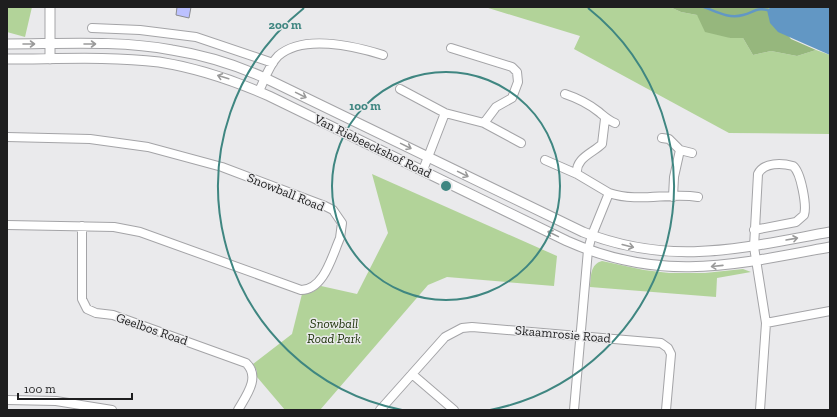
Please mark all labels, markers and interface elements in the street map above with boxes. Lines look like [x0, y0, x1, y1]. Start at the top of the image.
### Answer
text: 200 m [268, 18, 302, 32]
one-way arrow [22, 40, 35, 48]
one-way arrow [83, 40, 96, 48]
one-way arrow [216, 73, 229, 80]
one-way arrow [294, 92, 306, 99]
text: 100 m [349, 99, 381, 113]
street label: Van Riebeeckshof Road [311, 111, 434, 181]
one-way arrow [400, 143, 412, 150]
street label: Snowball Road [245, 170, 327, 214]
one-way arrow [457, 171, 469, 178]
centre of rings [439, 179, 453, 193]
one-way arrow [547, 230, 559, 237]
one-way arrow [785, 235, 798, 243]
one-way arrow [622, 242, 635, 250]
one-way arrow [711, 262, 724, 270]
street label: Geelbos Road [114, 310, 190, 348]
park label: Snowball Road Park [307, 316, 361, 346]
street label: Skaamrosie Road [515, 322, 611, 346]
scale bar [18, 375, 132, 401]
text: 100 m [24, 382, 56, 396]

